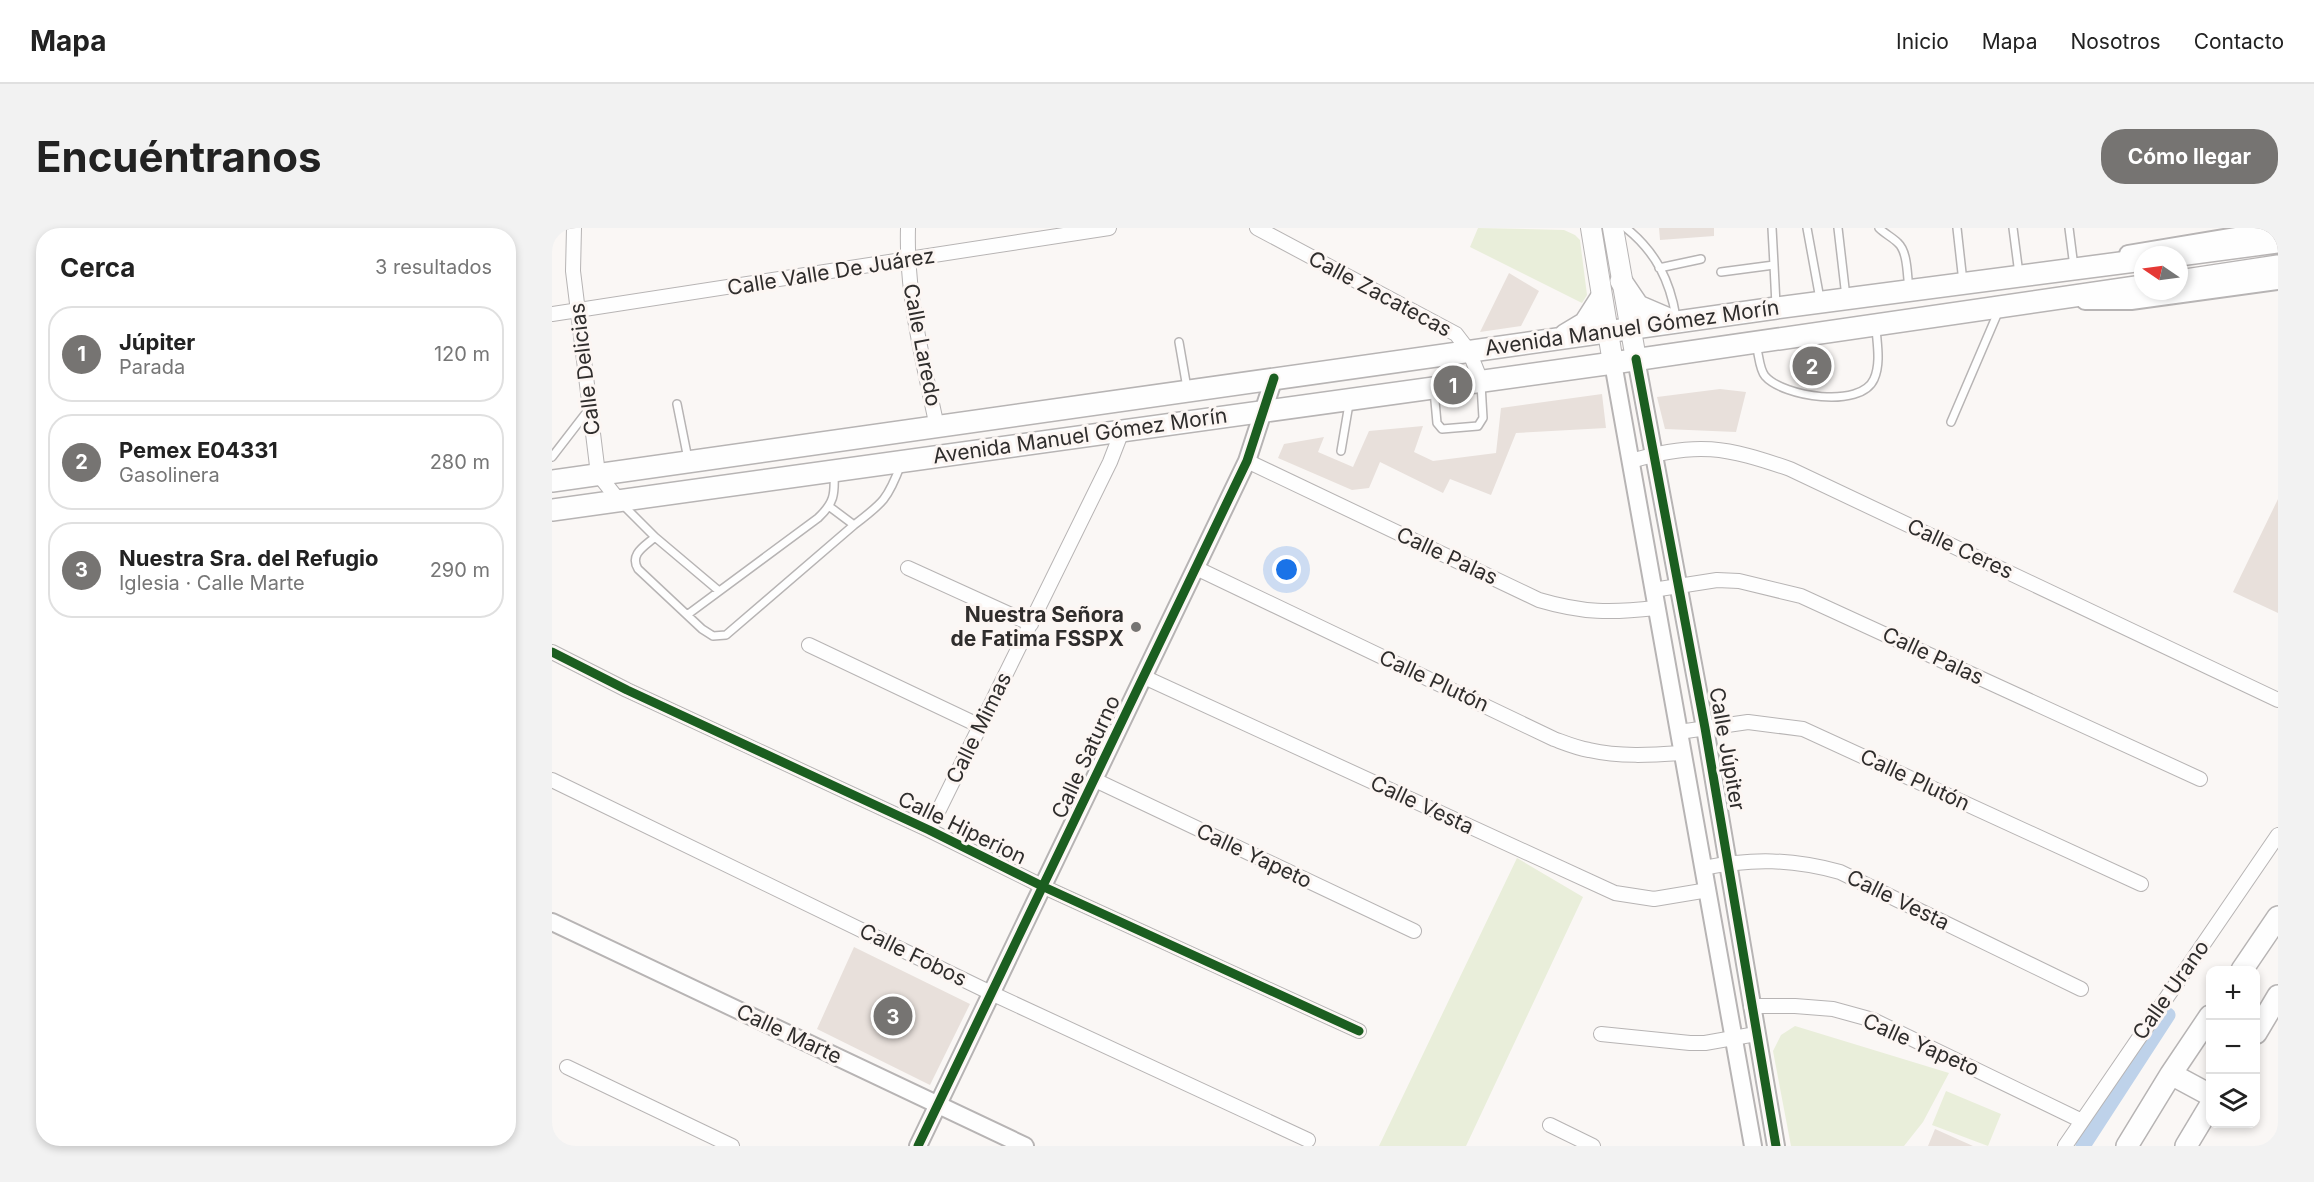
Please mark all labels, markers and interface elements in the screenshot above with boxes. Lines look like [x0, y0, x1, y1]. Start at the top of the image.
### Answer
text: Mapa [30, 24, 107, 58]
text: Inicio [1896, 29, 1949, 54]
text: Mapa [1982, 29, 2037, 54]
text: Nosotros [2070, 29, 2161, 54]
text: Contacto [2194, 29, 2284, 54]
button: Cómo llegar [2101, 129, 2278, 184]
text: Encuéntranos [36, 131, 321, 182]
street label: Calle Valle De Juárez [725, 243, 936, 300]
street label: Calle Zacatecas [1304, 245, 1456, 342]
north arrow [2134, 246, 2188, 300]
text: Cerca [60, 252, 135, 283]
text: 3 resultados [375, 255, 492, 279]
street label: Calle Laredo [898, 281, 947, 408]
street label: Avenida Manuel Gómez Morín [1483, 294, 1781, 361]
street label: Calle Delicias [564, 302, 605, 437]
text: Júpiter [119, 329, 195, 355]
text: 1 [77, 342, 86, 366]
text: 120 m [434, 342, 490, 366]
pin: 2 [1792, 344, 1832, 388]
text: Parada [119, 355, 185, 379]
pin: 1 [1434, 362, 1472, 408]
street label: Avenida Manuel Gómez Morín [931, 402, 1229, 469]
text: Pemex E04331 [119, 437, 278, 463]
text: 2 [75, 450, 88, 474]
text: 280 m [430, 450, 490, 474]
text: Gasolinera [119, 463, 220, 487]
street label: Calle Ceres [1903, 513, 2017, 584]
street label: Calle Palas [1393, 521, 1502, 590]
text: Nuestra Sra. del Refugio [119, 545, 379, 571]
your location [1272, 555, 1301, 584]
text: 3 [75, 558, 88, 582]
text: 290 m [430, 558, 490, 582]
text: Iglesia · Calle Marte [119, 571, 305, 595]
place label: Nuestra Señora de Fatima FSSPX [950, 602, 1124, 651]
marker: Nuestra Señora de Fatima FSSPX [1129, 620, 1143, 634]
street label: Calle Palas [1879, 621, 1988, 690]
street label: Calle Plutón [1375, 644, 1493, 717]
street label: Calle Mimas [941, 668, 1016, 788]
street label: Calle Júpiter [1704, 685, 1751, 813]
street label: Calle Saturno [1046, 691, 1125, 822]
street label: Calle Plutón [1856, 743, 1974, 816]
street label: Calle Vesta [1367, 770, 1478, 839]
street label: Calle Hiperion [894, 786, 1030, 869]
street label: Calle Yapeto [1193, 818, 1316, 893]
street label: Calle Vesta [1843, 864, 1954, 935]
street label: Calle Fobos [856, 918, 971, 991]
street label: Calle Urano [2127, 935, 2214, 1044]
map controls [2206, 966, 2260, 1128]
button: + [2206, 966, 2260, 1020]
pin: 3 [874, 994, 912, 1038]
street label: Calle Marte [733, 998, 846, 1069]
street label: Calle Yapeto [1859, 1008, 1983, 1081]
button: − [2206, 1020, 2260, 1074]
button: layers [2206, 1074, 2260, 1128]

